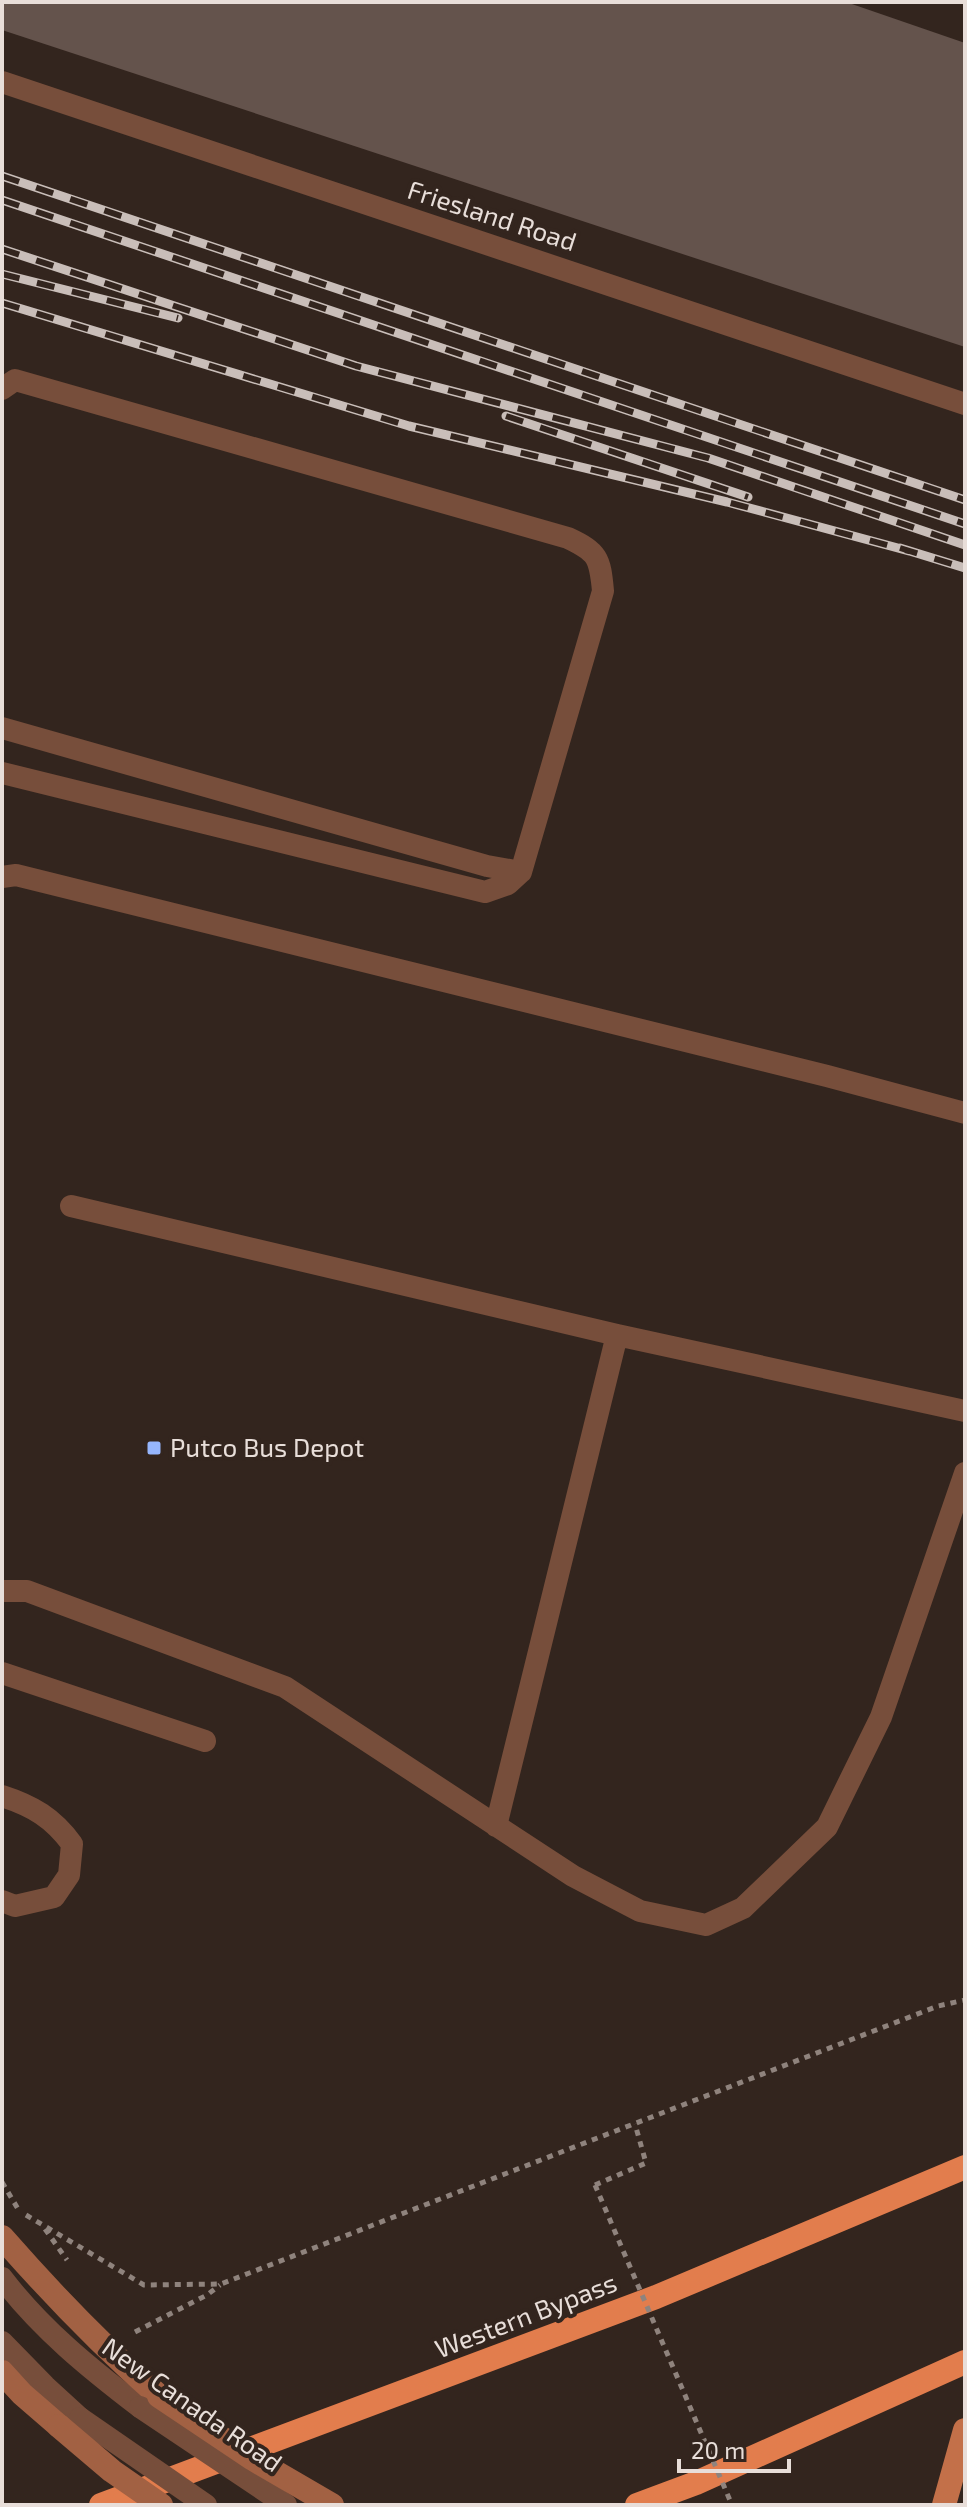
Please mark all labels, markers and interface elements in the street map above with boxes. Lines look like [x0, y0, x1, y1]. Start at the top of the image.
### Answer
street label: Friesland Road [404, 173, 581, 256]
place label: Putco Bus Depot [170, 1431, 364, 1462]
marker: Putco Bus Depot [145, 1439, 163, 1457]
street label: Western Bypass [430, 2266, 621, 2364]
street label: New Canada Road [97, 2330, 289, 2477]
scale bar [679, 2423, 789, 2473]
text: 20 m [691, 2435, 745, 2464]

